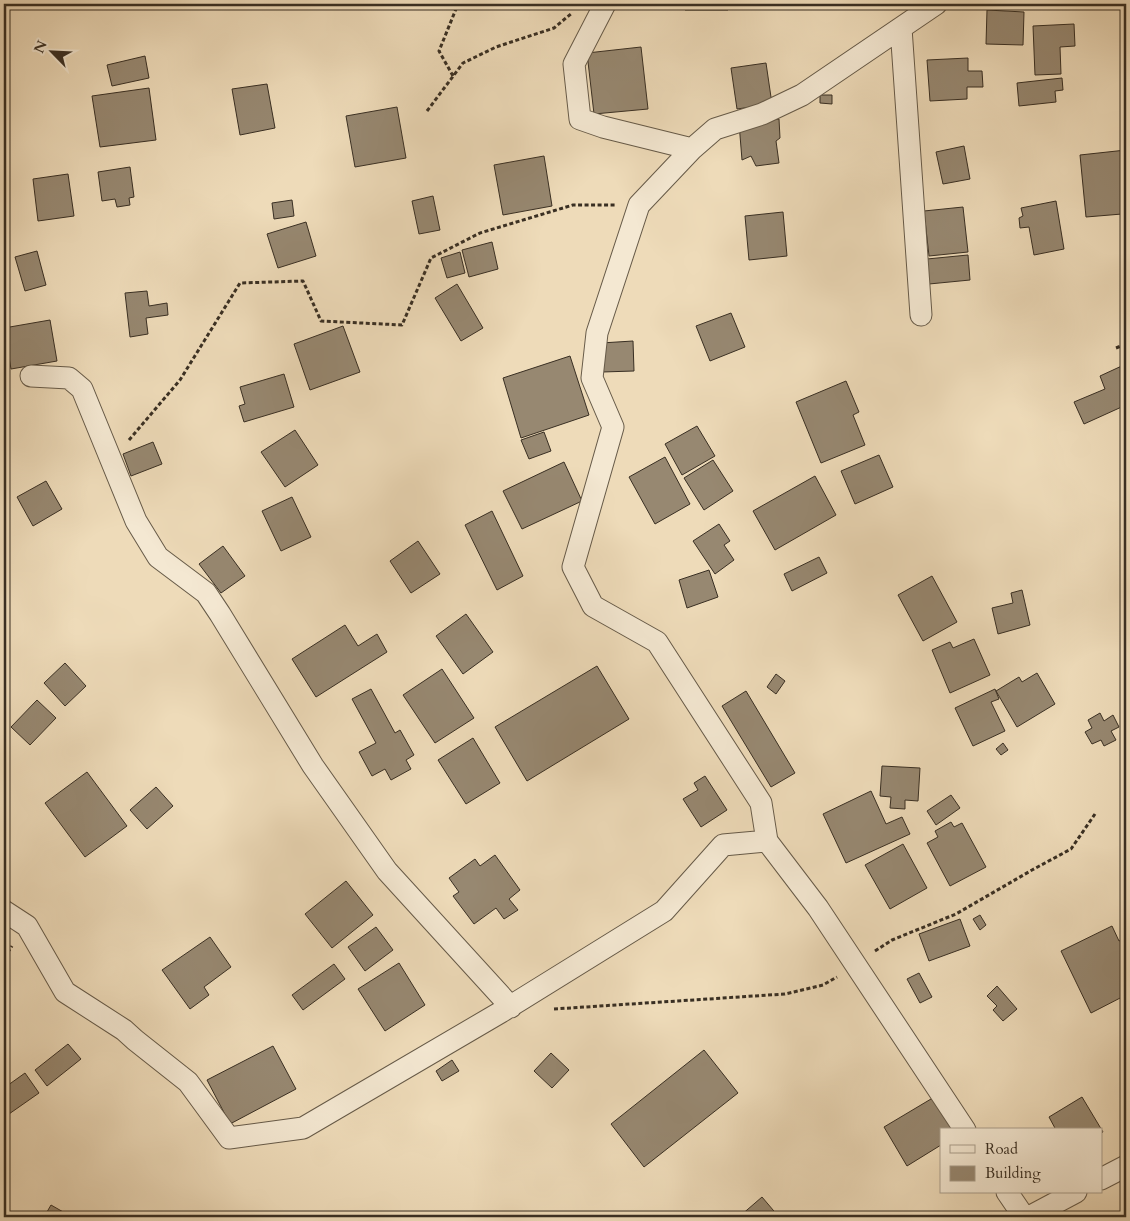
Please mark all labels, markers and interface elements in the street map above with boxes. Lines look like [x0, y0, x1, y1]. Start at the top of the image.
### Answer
north arrow [28, 28, 78, 78]
text: N [29, 37, 52, 56]
legend [940, 1128, 1102, 1194]
text: Road [985, 1139, 1018, 1159]
text: Building [985, 1163, 1041, 1183]

